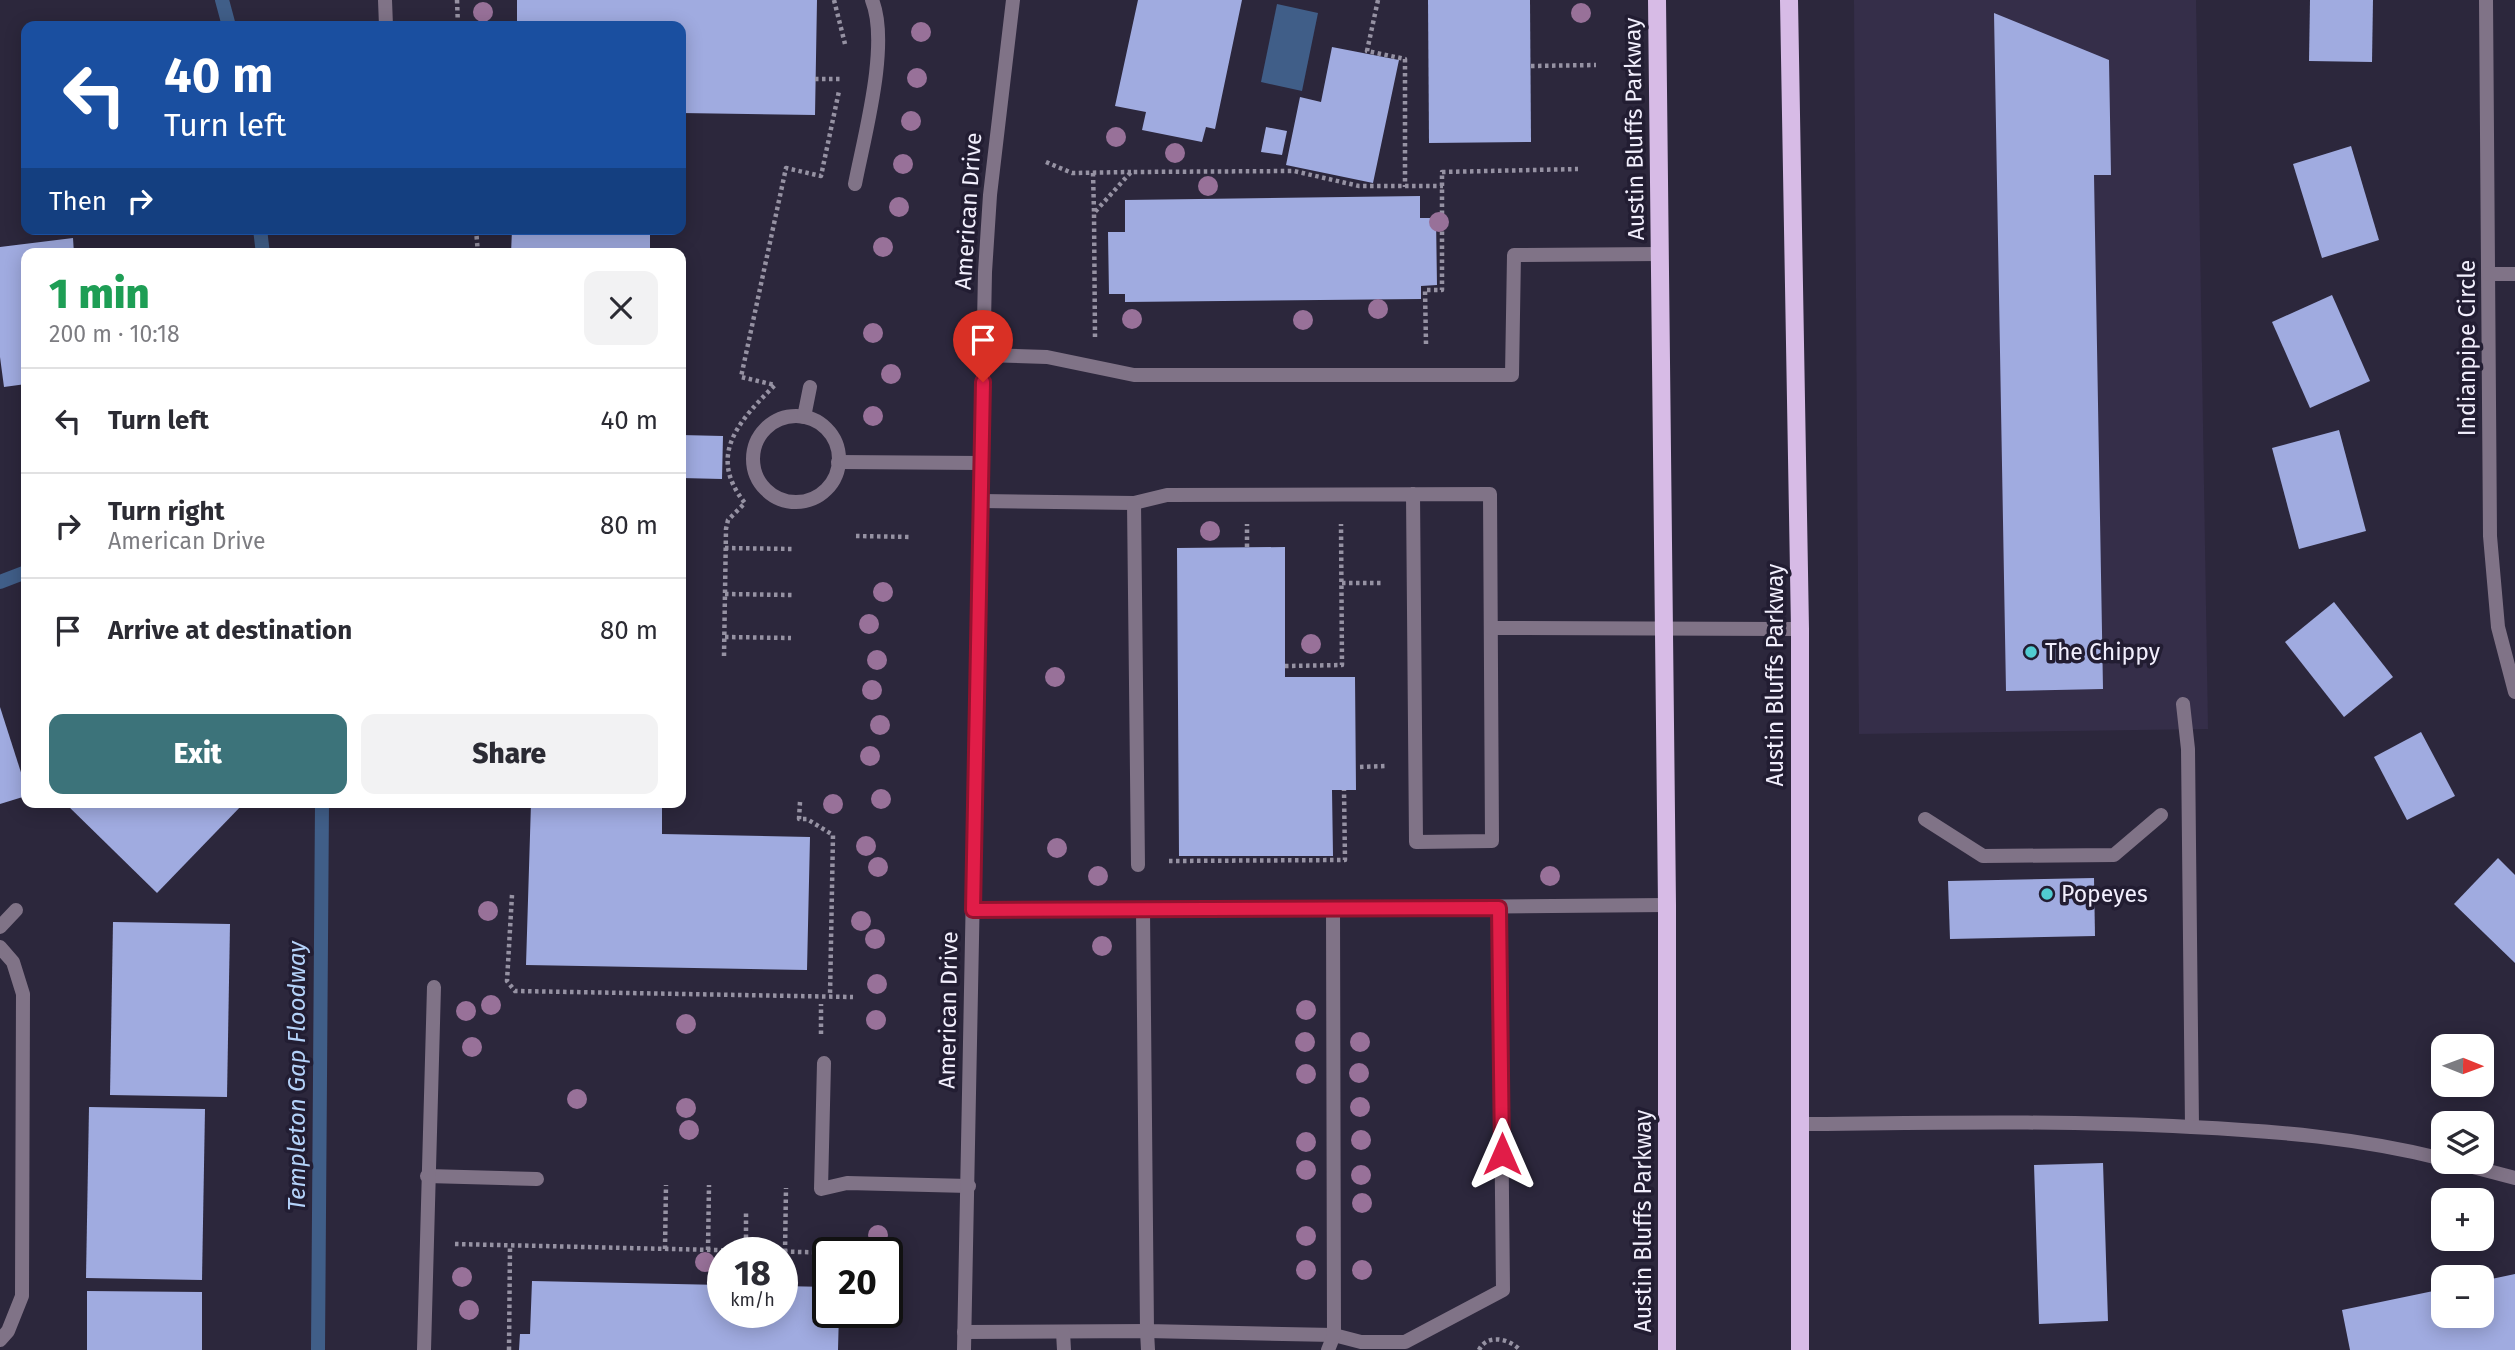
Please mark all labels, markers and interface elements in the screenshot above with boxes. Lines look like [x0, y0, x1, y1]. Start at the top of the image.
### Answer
street label: Austin Bluffs Parkway [1618, 17, 1650, 241]
text: 40 m [164, 46, 273, 105]
icon: left [49, 49, 140, 140]
text: Turn left [164, 106, 286, 144]
street label: American Drive [949, 131, 987, 291]
icon: right [121, 182, 159, 220]
text: Then [49, 186, 107, 217]
street label: Indianpipe Circle [2453, 260, 2481, 436]
text: 1 min [49, 269, 150, 319]
button: close [584, 271, 658, 345]
pin [953, 310, 1013, 382]
text: 200 m · 10:18 [49, 320, 180, 348]
icon: arrive [964, 321, 1002, 359]
icon: left [49, 402, 87, 440]
text: Turn left [108, 405, 209, 436]
text: 40 m [600, 405, 658, 436]
text: Turn right [108, 496, 225, 527]
icon: right [49, 507, 87, 545]
text: 80 m [600, 510, 658, 541]
text: American Drive [108, 527, 266, 555]
street label: Austin Bluffs Parkway [1761, 563, 1789, 786]
icon: arrive [49, 612, 87, 650]
text: Arrive at destination [108, 615, 352, 646]
text: 80 m [600, 615, 658, 646]
place label: The Chippy [2045, 638, 2161, 666]
marker: The Chippy [2023, 644, 2039, 660]
button: Exit [49, 714, 347, 794]
button: Share [361, 714, 658, 794]
place label: Popeyes [2061, 880, 2148, 908]
marker: Popeyes [2039, 886, 2055, 902]
street label: American Drive [933, 931, 963, 1089]
water label: Templeton Gap Floodway [283, 940, 311, 1211]
north arrow [2431, 1034, 2494, 1097]
map controls [2431, 1034, 2494, 1328]
street label: Austin Bluffs Parkway [1629, 1109, 1657, 1332]
button: layers [2431, 1111, 2494, 1174]
position arrow [1465, 1117, 1539, 1191]
button: + [2431, 1188, 2494, 1251]
speed limit sign: 20 [812, 1237, 903, 1328]
text: 18 [734, 1252, 771, 1294]
button: − [2431, 1265, 2494, 1328]
text: km/h [730, 1289, 775, 1311]

